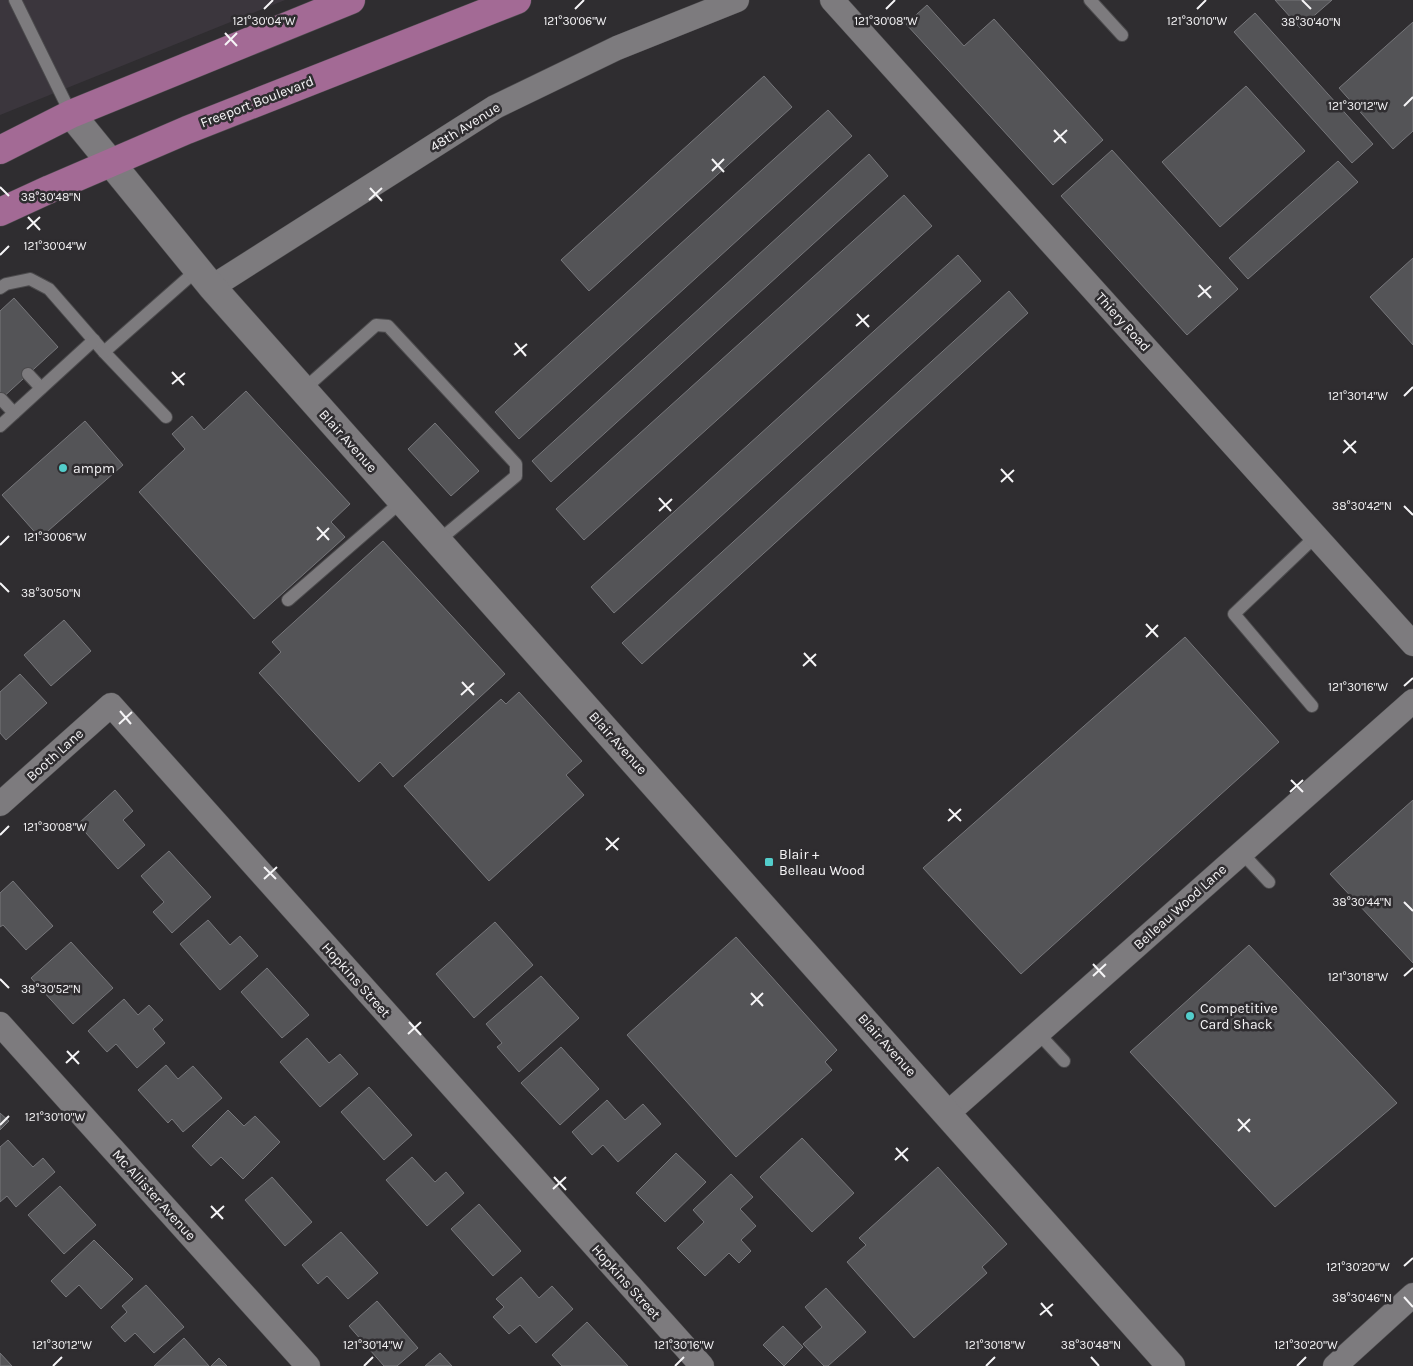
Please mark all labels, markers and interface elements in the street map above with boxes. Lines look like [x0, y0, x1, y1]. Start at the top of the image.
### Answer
text: 121°30'04"W [232, 14, 296, 28]
text: 121°30'06"W [543, 14, 607, 28]
text: 121°30'08"W [854, 14, 918, 28]
text: 121°30'10"W [1167, 14, 1227, 28]
text: 38°30'40"N [1281, 15, 1341, 29]
street label: Freeport Boulevard [198, 73, 316, 131]
street label: 48th Avenue [427, 99, 503, 155]
text: 121°30'12"W [1328, 99, 1388, 113]
text: 38°30'48"N [21, 190, 81, 204]
text: 121°30'04"W [23, 239, 87, 253]
street label: Thiery Road [1092, 289, 1154, 355]
text: 121°30'14"W [1328, 389, 1388, 403]
street label: Blair Avenue [315, 406, 381, 476]
place label: ampm [73, 460, 115, 477]
marker: ampm [57, 462, 69, 474]
text: 38°30'42"N [1332, 499, 1392, 513]
text: 121°30'06"W [23, 530, 87, 544]
text: 38°30'50"N [21, 586, 81, 600]
text: 121°30'16"W [1328, 680, 1388, 694]
street label: Blair Avenue [585, 708, 651, 778]
street label: Booth Lane [23, 725, 87, 785]
text: 121°30'08"W [23, 820, 87, 834]
place label: Blair + Belleau Wood [779, 846, 865, 879]
marker: Blair + Belleau Wood [763, 856, 775, 868]
street label: Belleau Wood Lane [1130, 861, 1230, 953]
text: 38°30'44"N [1332, 895, 1392, 909]
street label: Hopkins Street [318, 939, 394, 1021]
text: 121°30'18"W [1328, 970, 1389, 984]
text: 38°30'52"N [21, 982, 81, 996]
place label: Competitive Card Shack [1200, 1000, 1278, 1033]
street label: Blair Avenue [854, 1010, 920, 1080]
marker: Competitive Card Shack [1184, 1010, 1196, 1022]
text: 121°30'10"W [25, 1110, 85, 1124]
street label: Mc Allister Avenue [109, 1146, 199, 1244]
street label: Hopkins Street [588, 1241, 664, 1323]
text: 121°30'20"W [1326, 1260, 1390, 1274]
text: 38°30'46"N [1332, 1291, 1392, 1305]
text: 121°30'12"W [32, 1338, 92, 1352]
text: 121°30'14"W [343, 1338, 403, 1352]
text: 121°30'16"W [654, 1338, 714, 1352]
text: 121°30'18"W [965, 1338, 1026, 1352]
text: 38°30'48"N [1061, 1338, 1121, 1352]
text: 121°30'20"W [1274, 1338, 1338, 1352]

